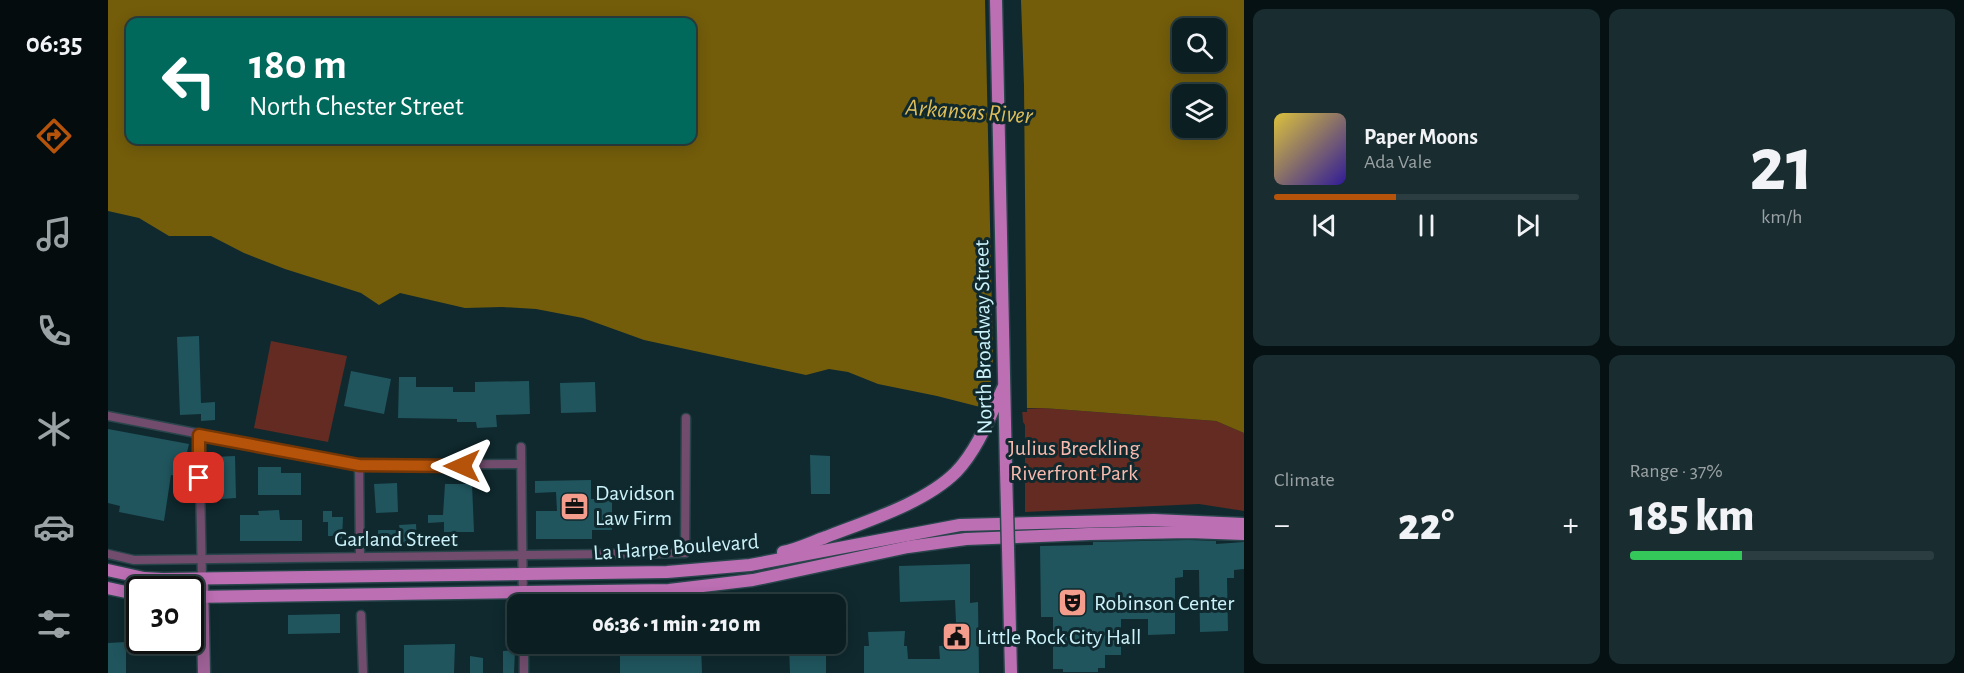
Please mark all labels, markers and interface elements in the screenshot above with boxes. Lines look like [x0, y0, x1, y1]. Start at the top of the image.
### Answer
map controls [1172, 18, 1226, 138]
button: search [1172, 18, 1226, 72]
text: 06:35 [26, 30, 82, 57]
icon: left [150, 42, 228, 120]
text: 180 m [249, 44, 347, 86]
button: layers [1172, 84, 1226, 138]
text: North Chester Street [249, 93, 464, 120]
water label: Arkansas River [904, 96, 1034, 128]
icon: directions [33, 115, 75, 157]
text: Paper Moons [1364, 126, 1478, 148]
text: 21 [1749, 127, 1814, 205]
text: Ada Vale [1364, 152, 1432, 172]
text: km/h [1761, 207, 1802, 227]
icon: previous [1308, 209, 1341, 242]
icon: pause [1410, 209, 1443, 242]
icon: next [1511, 209, 1544, 242]
icon: music [33, 213, 75, 255]
street label: North Broadway Street [970, 240, 996, 434]
icon: phone [33, 310, 75, 352]
icon: climate [33, 408, 75, 450]
position arrow [430, 434, 494, 498]
park label: Julius Breckling Riverfront Park [1008, 437, 1140, 484]
pin [173, 452, 224, 503]
icon: arrive [182, 461, 215, 494]
text: Range · 37% [1630, 461, 1723, 481]
text: Climate [1274, 470, 1335, 490]
place label: Davidson Law Firm [595, 482, 675, 529]
office icon: Davidson Law Firm [558, 490, 590, 522]
text: 185 km [1630, 494, 1754, 539]
text: 22° [1398, 503, 1454, 548]
icon: car [33, 506, 75, 548]
text: − [1274, 509, 1290, 542]
text: + [1563, 509, 1578, 542]
street label: Garland Street [334, 528, 458, 550]
street label: La Harpe Boulevard [592, 530, 760, 564]
speed limit sign: 30 [126, 576, 204, 654]
theatre icon: Robinson Center [1057, 587, 1089, 619]
place label: Robinson Center [1094, 592, 1234, 614]
icon: filters [33, 603, 75, 645]
text: 06:36 · 1 min · 210 m [592, 613, 761, 635]
public building icon: Little Rock City Hall [940, 621, 972, 653]
place label: Little Rock City Hall [977, 626, 1142, 648]

